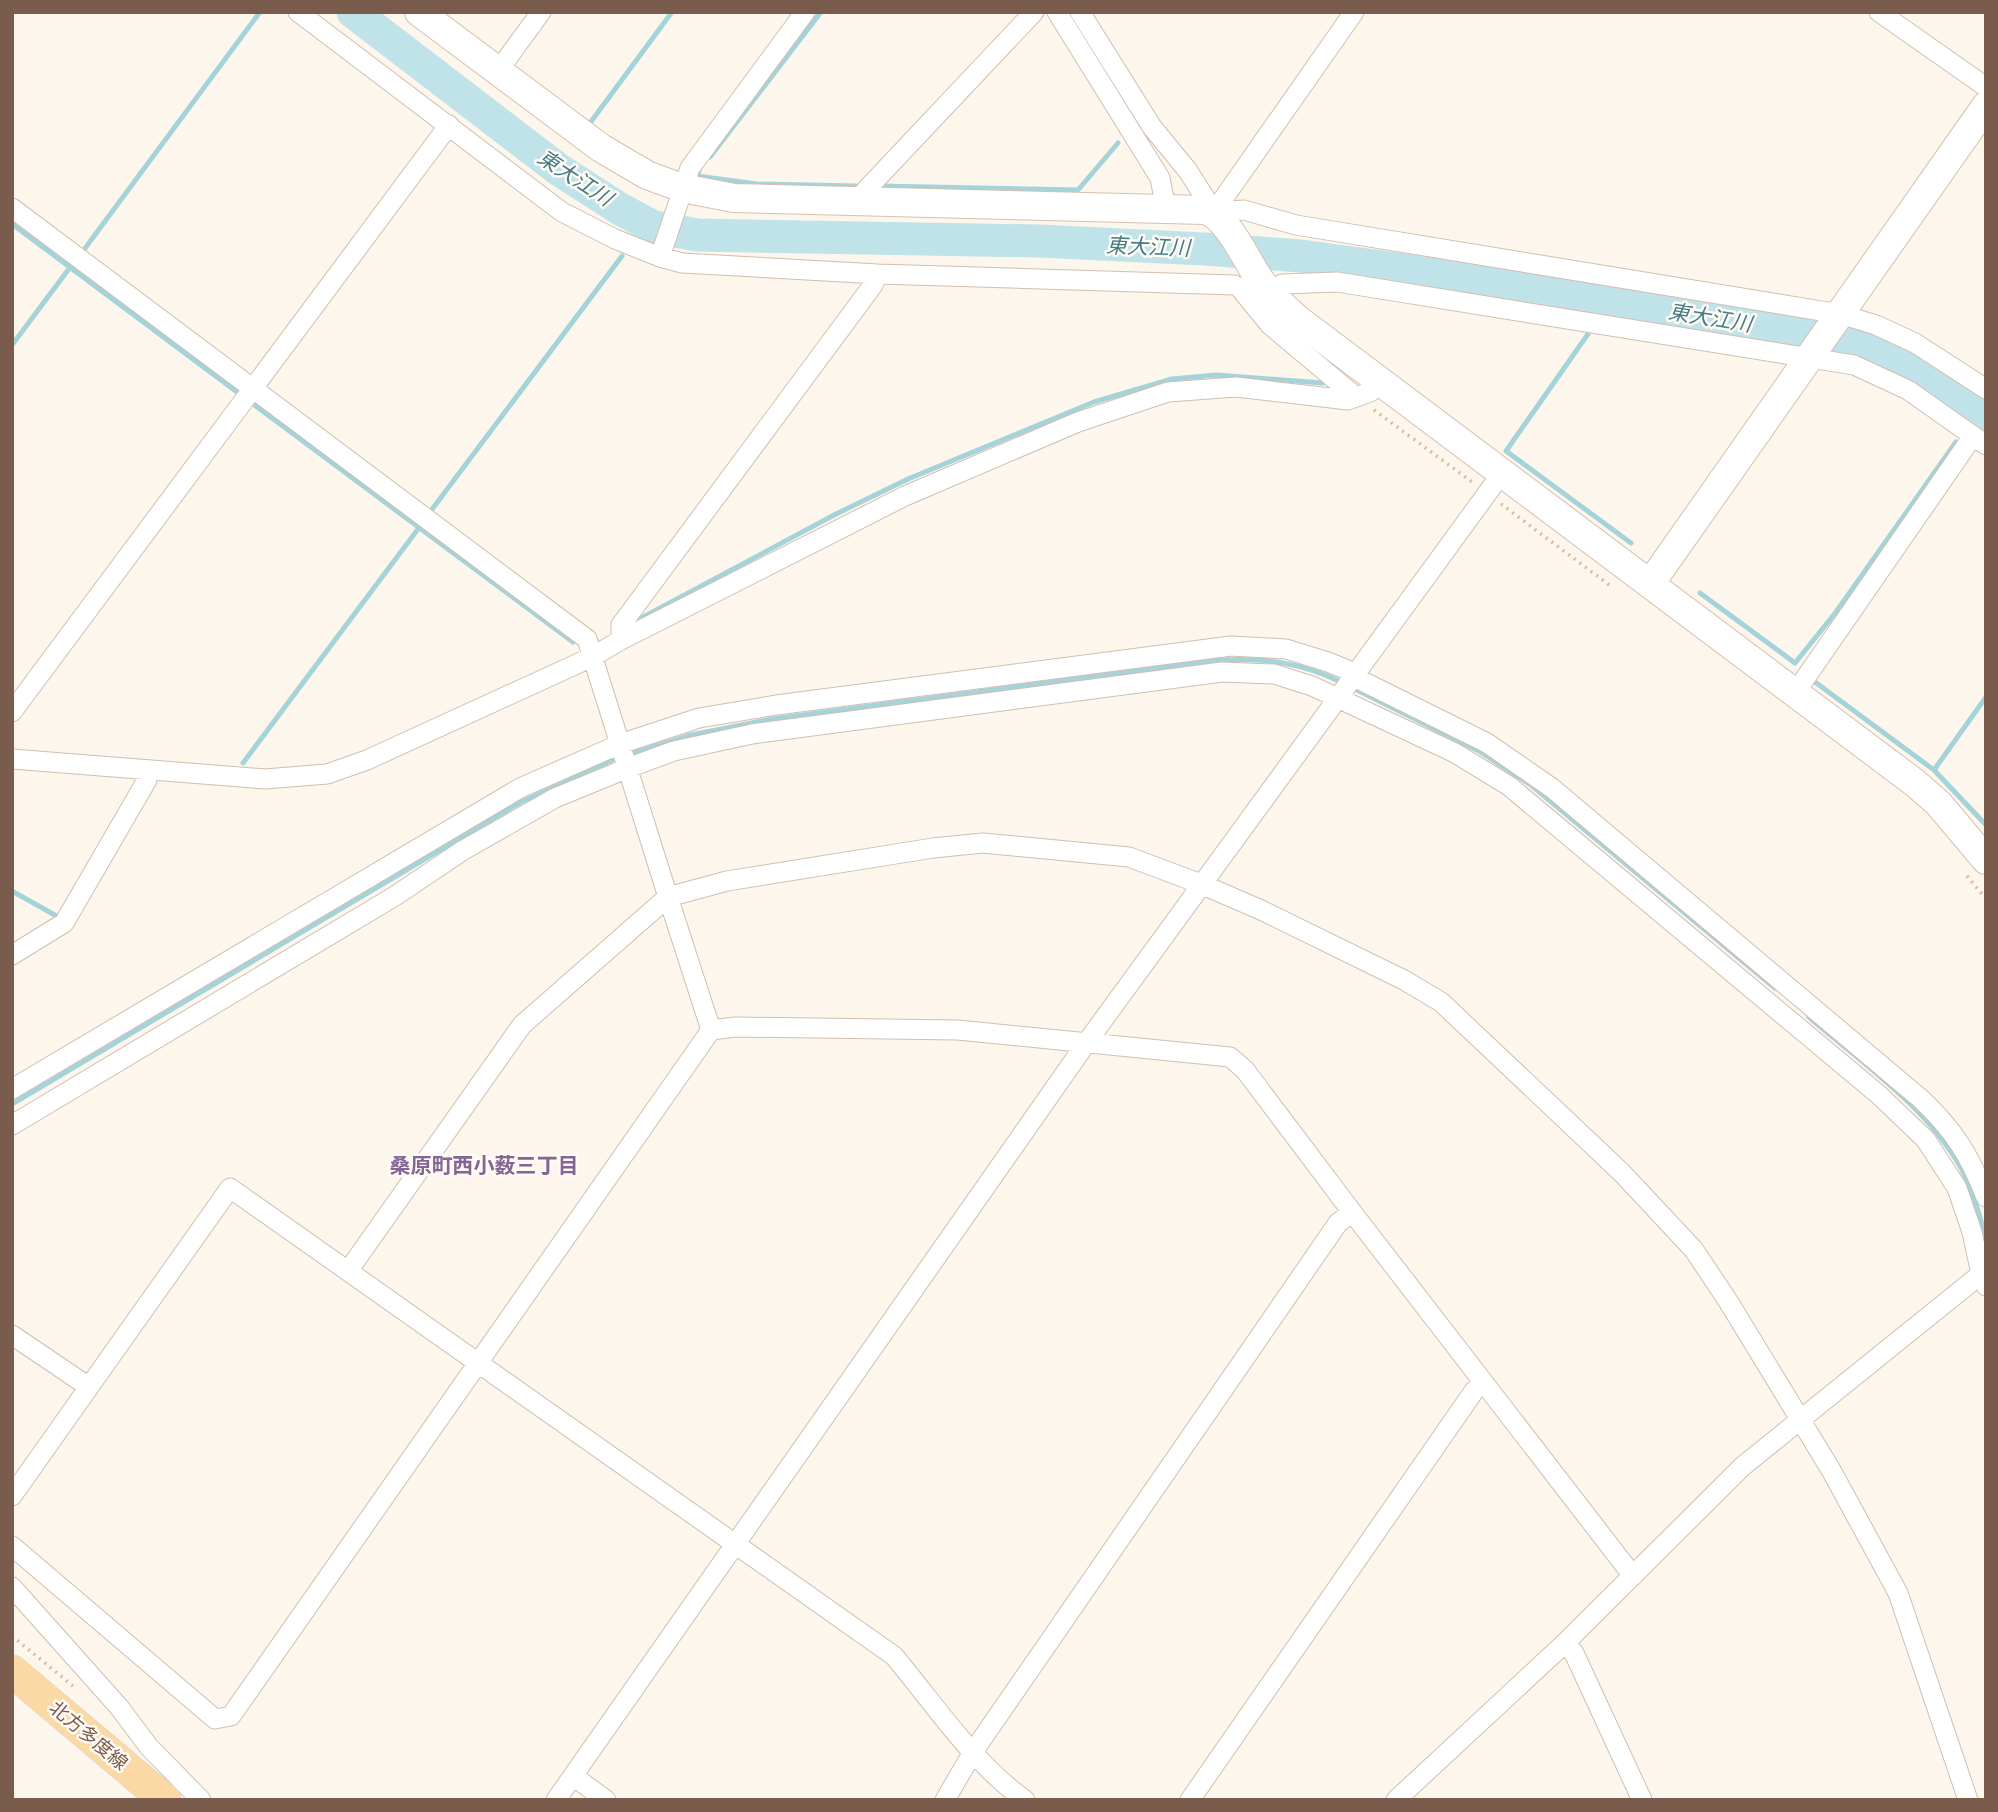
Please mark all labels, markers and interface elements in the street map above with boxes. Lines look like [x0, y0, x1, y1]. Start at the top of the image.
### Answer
water label: 東大江川 [534, 143, 620, 211]
water label: 東大江川 [1106, 232, 1192, 260]
water label: 東大江川 [1667, 298, 1756, 336]
district label: 桑原町西小薮三丁目 [390, 1152, 579, 1177]
street label: 北方多度線 [46, 1695, 133, 1774]

